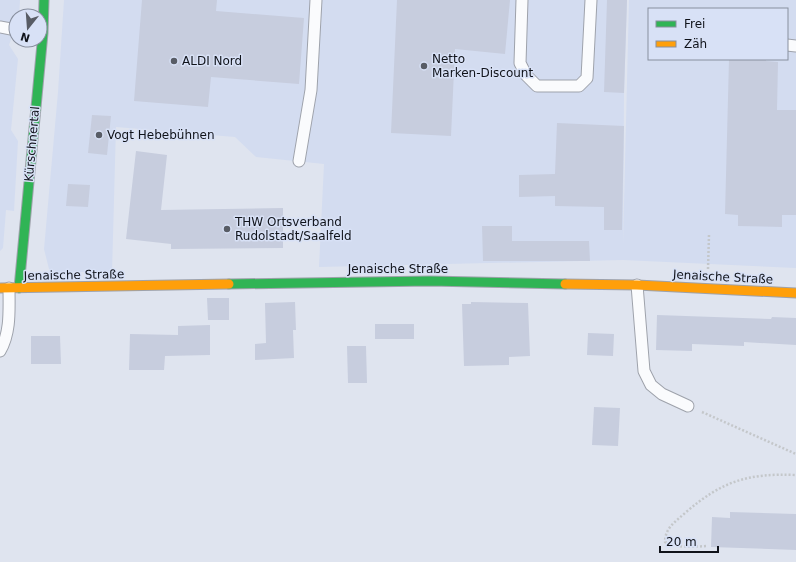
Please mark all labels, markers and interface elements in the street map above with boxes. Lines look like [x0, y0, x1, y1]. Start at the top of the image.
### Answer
north arrow [8, 8, 48, 48]
legend [648, 8, 788, 60]
text: Frei [684, 17, 705, 31]
text: N [19, 30, 32, 45]
text: Zäh [684, 37, 707, 51]
place label: Netto Marken-Discount [432, 52, 533, 80]
place label: ALDI Nord [182, 54, 242, 68]
marker: ALDI Nord [169, 56, 179, 66]
marker: Netto Marken-Discount [419, 61, 429, 71]
street label: Kürschnertal [22, 106, 42, 182]
place label: Vogt Hebebühnen [107, 128, 215, 142]
marker: Vogt Hebebühnen [94, 130, 104, 140]
place label: THW Ortsverband Rudolstadt/Saalfeld [234, 215, 352, 243]
marker: THW Ortsverband Rudolstadt/Saalfeld [222, 224, 232, 234]
street label: Jenaische Straße [347, 262, 448, 276]
street label: Jenaische Straße [23, 267, 124, 283]
street label: Jenaische Straße [671, 267, 774, 287]
scale bar [660, 528, 718, 554]
text: 20 m [666, 535, 697, 549]

